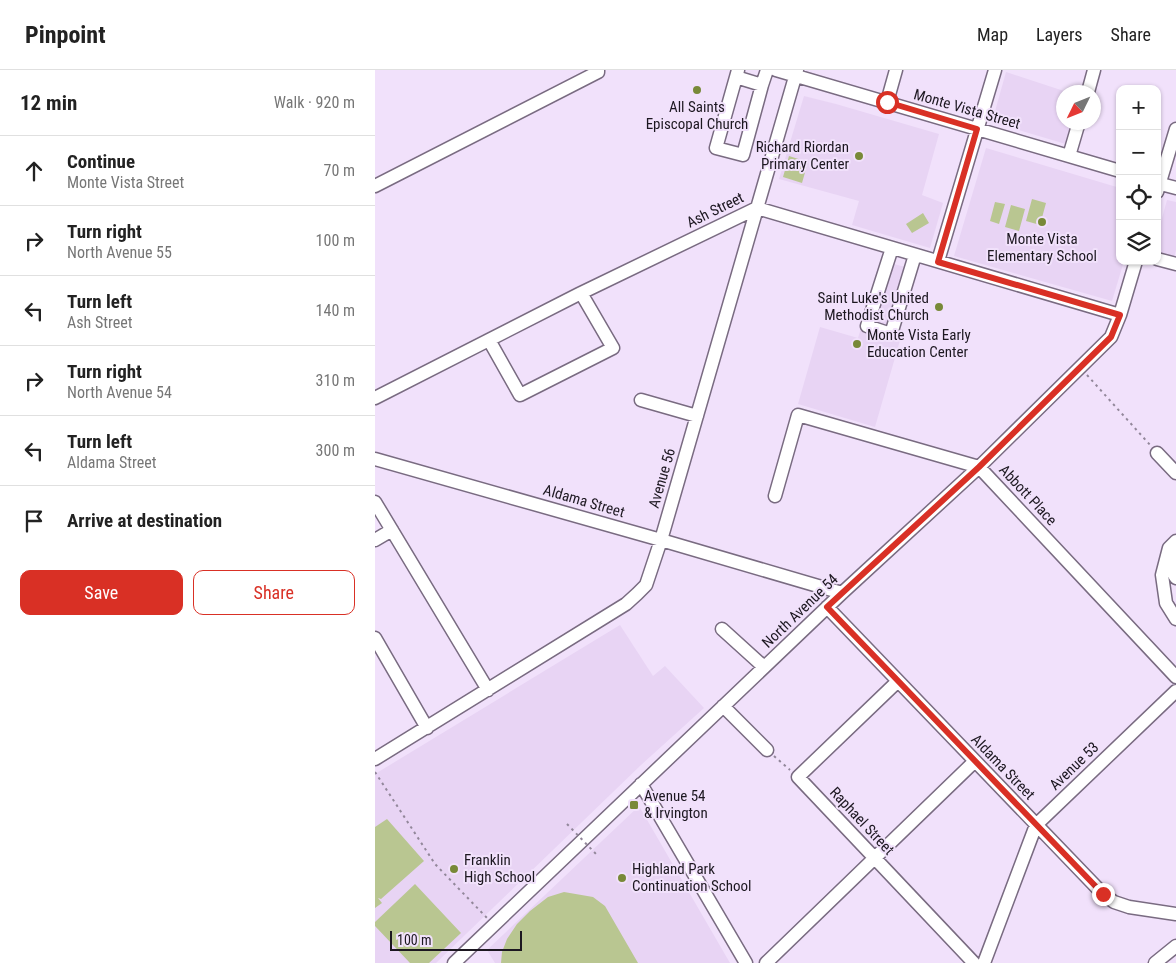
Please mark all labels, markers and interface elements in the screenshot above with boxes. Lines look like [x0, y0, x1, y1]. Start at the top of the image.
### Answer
text: Pinpoint [25, 21, 106, 49]
text: Map [977, 24, 1008, 45]
text: Layers [1036, 24, 1083, 45]
text: Share [1111, 24, 1151, 45]
marker: All Saints Episcopal Church [691, 84, 703, 96]
street label: Monte Vista Street [912, 85, 1022, 133]
north arrow [1056, 85, 1101, 130]
map controls [1116, 85, 1161, 265]
button: + [1116, 85, 1161, 130]
text: 12 min [20, 91, 77, 115]
route start [876, 91, 899, 114]
text: Walk · 920 m [274, 93, 355, 112]
place label: All Saints Episcopal Church [646, 98, 748, 133]
button: − [1116, 130, 1161, 175]
place label: Richard Riordan Primary Center [756, 138, 849, 173]
text: Continue [67, 150, 135, 173]
marker: Richard Riordan Primary Center [853, 150, 865, 162]
icon: ahead [20, 157, 48, 185]
text: 70 m [323, 161, 355, 180]
text: Monte Vista Street [67, 173, 184, 192]
button: locate [1116, 175, 1161, 220]
street label: Ash Street [683, 188, 747, 232]
marker: Monte Vista Elementary School [1036, 216, 1048, 228]
text: Turn right [67, 220, 142, 243]
button: layers [1116, 220, 1161, 265]
icon: right [20, 227, 48, 255]
place label: Monte Vista Elementary School [987, 230, 1097, 265]
text: 100 m [316, 231, 355, 250]
text: North Avenue 55 [67, 243, 172, 262]
place label: Saint Luke's United Methodist Church [817, 289, 929, 324]
text: Turn left [67, 290, 132, 313]
icon: left [20, 297, 48, 325]
text: 140 m [316, 301, 355, 320]
marker: Saint Luke's United Methodist Church [933, 301, 945, 313]
text: Ash Street [67, 313, 132, 332]
place label: Monte Vista Early Education Center [867, 326, 971, 361]
marker: Monte Vista Early Education Center [851, 338, 863, 350]
text: Turn right [67, 360, 142, 383]
icon: right [20, 367, 48, 395]
text: 310 m [316, 371, 355, 390]
text: North Avenue 54 [67, 383, 172, 402]
text: Turn left [67, 430, 132, 453]
icon: left [20, 437, 48, 465]
text: 300 m [316, 441, 355, 460]
street label: Avenue 56 [645, 446, 679, 510]
text: Aldama Street [67, 453, 156, 472]
street label: Abbott Place [995, 461, 1061, 529]
street label: Aldama Street [541, 481, 627, 521]
icon: arrive [20, 507, 48, 535]
text: Arrive at destination [67, 509, 222, 532]
button: Save [20, 570, 183, 615]
button: Share [193, 570, 355, 615]
street label: North Avenue 54 [758, 570, 842, 652]
street label: Aldama Street [967, 731, 1039, 803]
street label: Avenue 53 [1046, 738, 1102, 794]
street label: Raphael Street [826, 783, 898, 859]
place label: Avenue 54 & Irvington [644, 787, 708, 822]
marker: Avenue 54 & Irvington [628, 799, 640, 811]
place label: Franklin High School [464, 851, 535, 886]
place label: Highland Park Continuation School [632, 860, 751, 895]
marker: Franklin High School [448, 863, 460, 875]
marker: Highland Park Continuation School [616, 872, 628, 884]
route end [1092, 883, 1115, 906]
scale bar [390, 928, 523, 951]
text: 100 m [397, 932, 432, 948]

